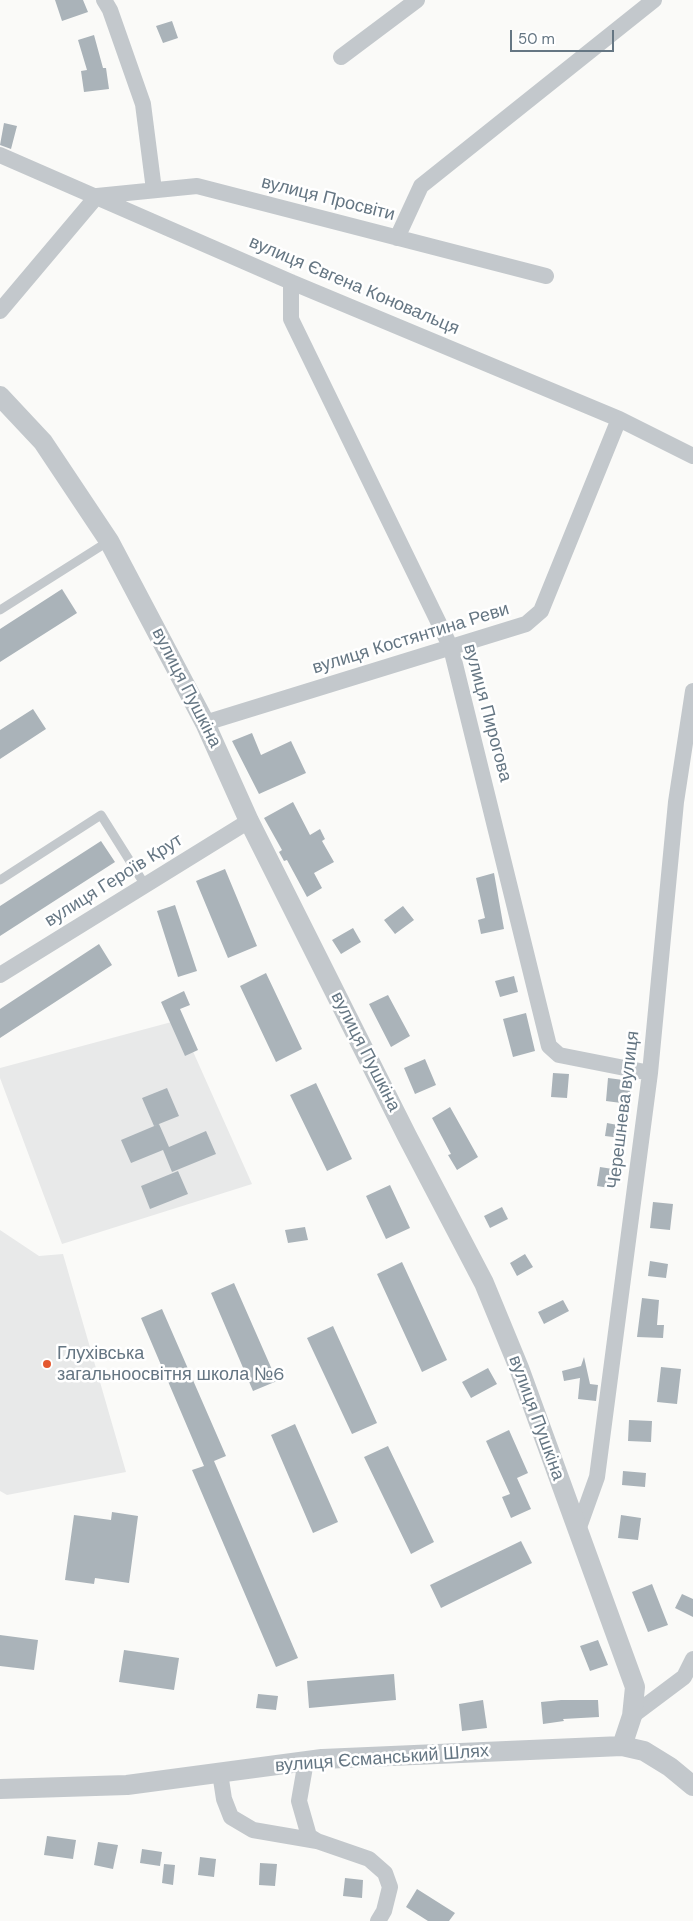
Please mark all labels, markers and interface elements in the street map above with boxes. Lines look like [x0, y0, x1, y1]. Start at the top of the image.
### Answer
scale bar [513, 20, 617, 52]
text: 50 m [518, 29, 555, 49]
street label: вулиця Просвіти [259, 172, 397, 226]
street label: вулиця Євгена Коновальця [246, 232, 462, 340]
street label: вулиця Костянтина Реви [310, 599, 512, 679]
street label: вулиця Пушкіна [147, 625, 225, 751]
street label: вулиця Пирогова [458, 642, 516, 784]
street label: вулиця Героїв Крут [41, 830, 187, 932]
street label: вулиця Пушкіна [326, 989, 404, 1115]
street label: Черешнева вулиця [604, 1030, 644, 1190]
place label: Глухівська загальноосвітня школа №6 [57, 1343, 285, 1386]
street label: вулиця Пушкіна [503, 1353, 569, 1483]
marker: Глухівська загальноосвітня школа №6 [41, 1358, 53, 1370]
street label: вулиця Єсманський Шлях [274, 1741, 490, 1777]

